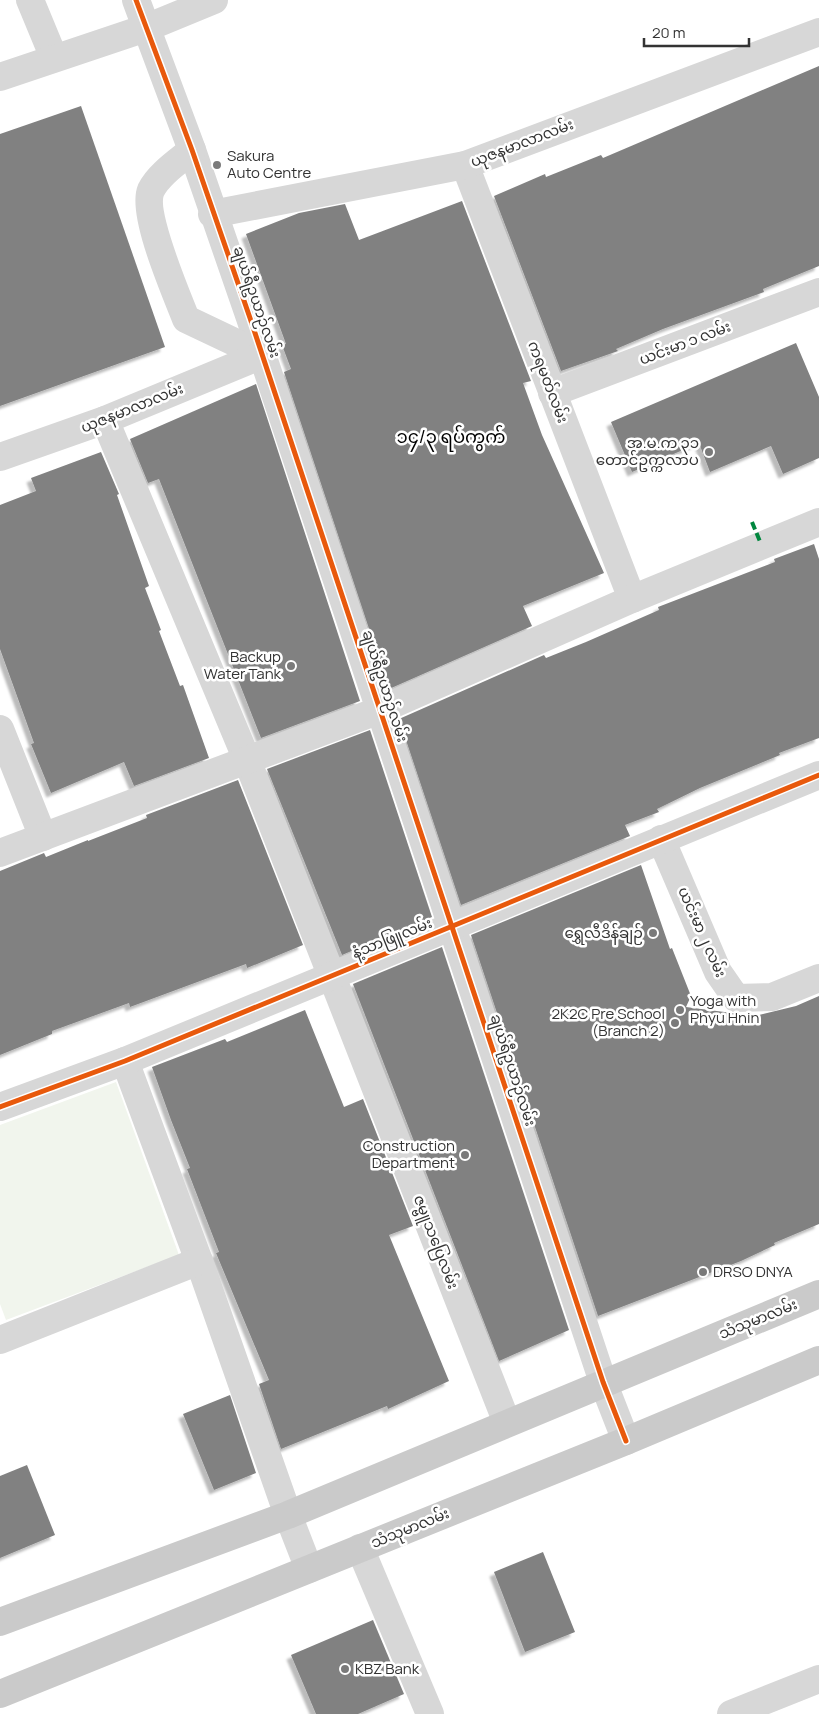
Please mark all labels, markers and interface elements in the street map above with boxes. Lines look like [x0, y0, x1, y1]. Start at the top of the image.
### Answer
scale bar [644, 15, 749, 47]
text: 20 m [652, 22, 685, 43]
street label: ယုဇနမာလာလမ်း [467, 113, 577, 174]
place label: Sakura Auto Centre [227, 145, 311, 183]
marker: Sakura Auto Centre [211, 159, 223, 171]
street label: ချယ်ရီဥယာဉ်လမ်း [227, 243, 286, 361]
street label: ယင်းမာ ၁ လမ်း [636, 315, 734, 370]
street label: ကရမတ်လမ်း [521, 338, 574, 427]
street label: ယုဇနမာလာလမ်း [78, 377, 187, 439]
district label: ၁၄/၃ ရပ်ကွက် [396, 424, 506, 452]
place label: အ.မ.က ၃၁ တောင်ဥက္ကလာပ [596, 432, 699, 472]
marker: အ.မ.က ၃၁ တောင်ဥက္ကလာပ [703, 446, 715, 458]
street label: ချယ်ရီဥယာဉ်လမ်း [356, 627, 414, 745]
place label: Backup Water Tank [204, 646, 282, 684]
marker: Backup Water Tank [285, 660, 297, 672]
street label: ယင်းမာ ၂ လမ်း [671, 883, 732, 981]
street label: နံ့သာဖြူလမ်း [348, 912, 436, 965]
place label: ရွှေလီဒိန်ချဉ် [564, 922, 643, 945]
marker: ရွှေလီဒိန်ချဉ် [647, 927, 659, 939]
place label: Yoga with Phyu Hnin [690, 990, 759, 1028]
place label: 2K2C Pre School (Branch 2) [551, 1003, 665, 1041]
marker: Yoga with Phyu Hnin [674, 1004, 686, 1016]
street label: ချယ်ရီဥယာဉ်လမ်း [484, 1011, 542, 1129]
marker: 2K2C Pre School (Branch 2) [669, 1017, 681, 1029]
place label: Construction Department [363, 1135, 455, 1173]
marker: Construction Department [459, 1149, 471, 1161]
street label: ဇမ္ဗူသပြေလမ်း [407, 1192, 464, 1293]
place label: DRSO DNYA [713, 1261, 793, 1282]
marker: DRSO DNYA [697, 1266, 709, 1278]
street label: သံသုမာလမ်း [715, 1293, 801, 1346]
street label: သံသုမာလမ်း [367, 1502, 453, 1555]
place label: KBZ Bank [355, 1658, 420, 1679]
marker: KBZ Bank [339, 1663, 351, 1675]

